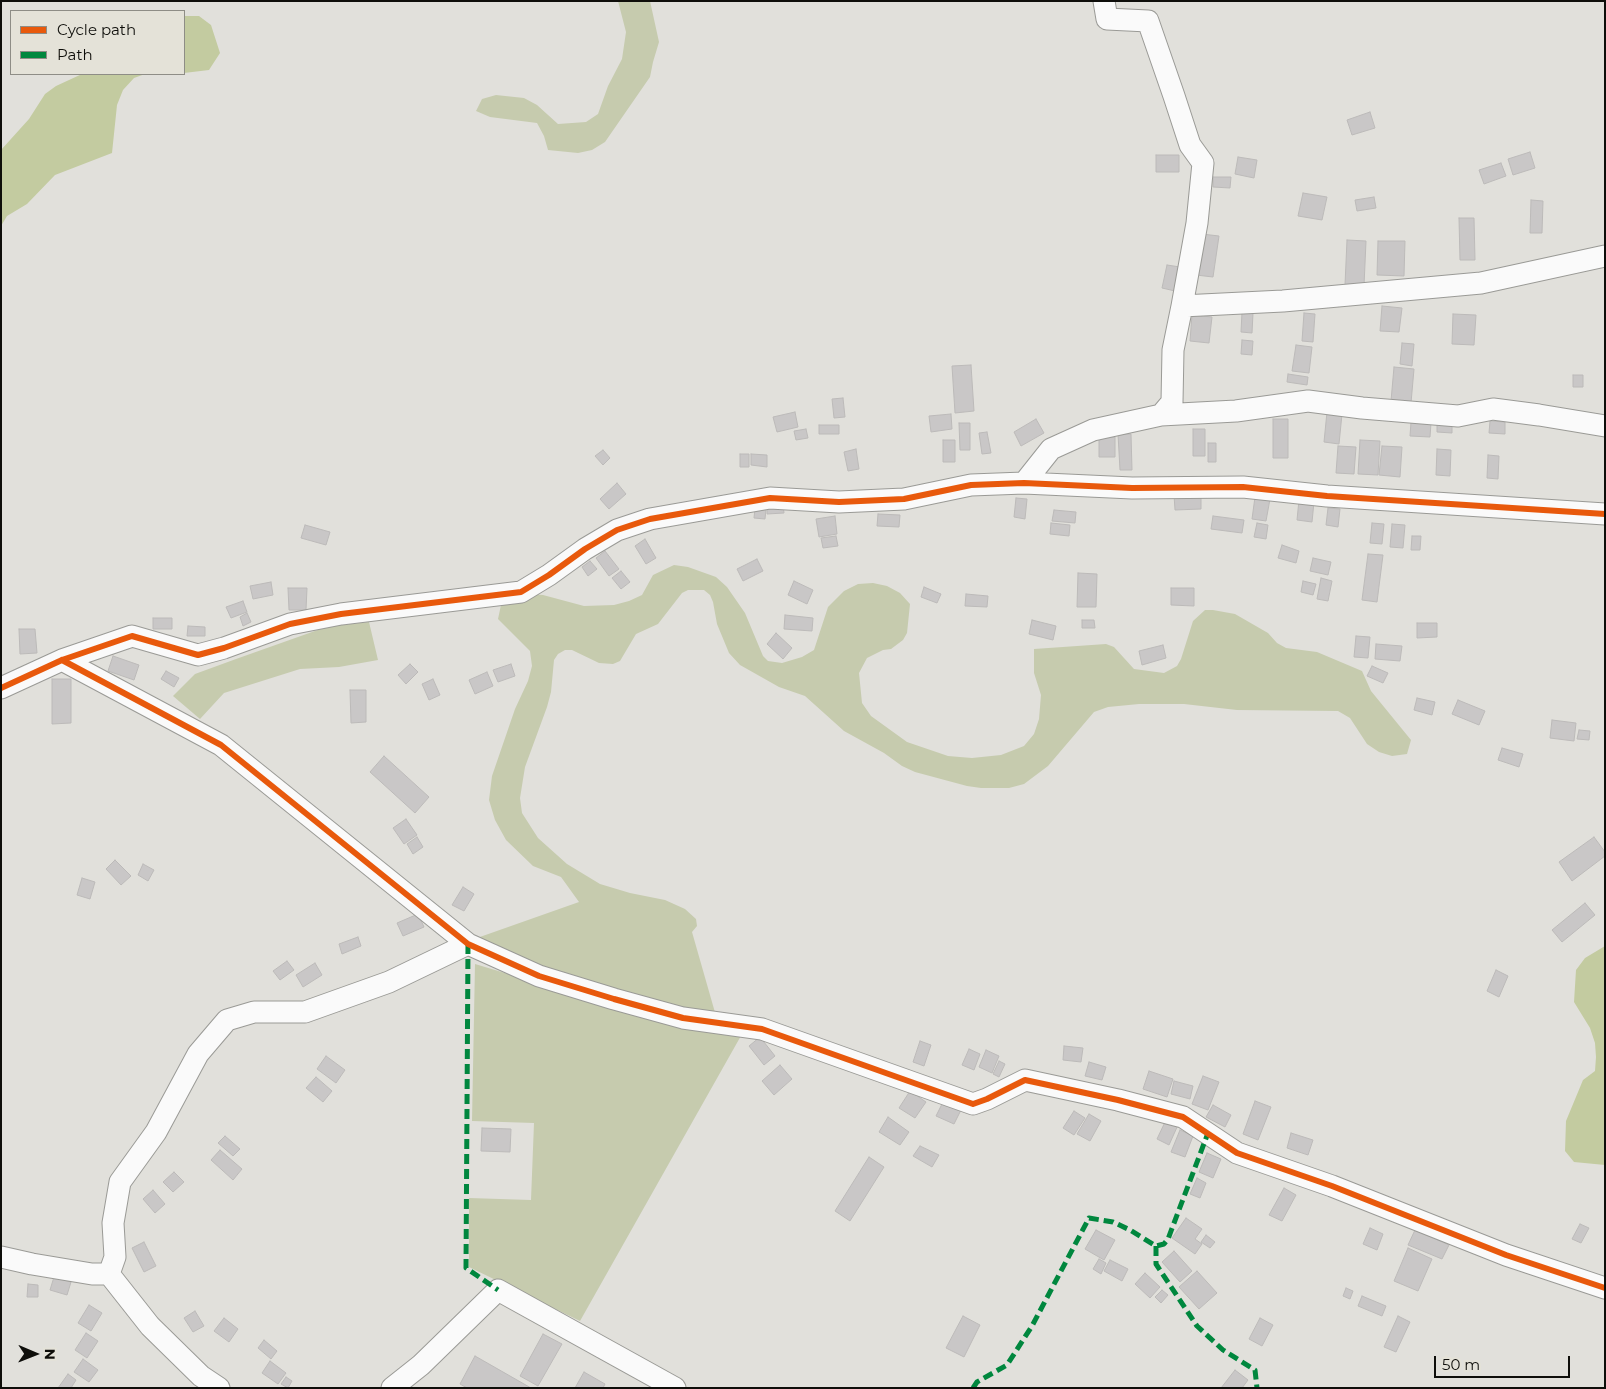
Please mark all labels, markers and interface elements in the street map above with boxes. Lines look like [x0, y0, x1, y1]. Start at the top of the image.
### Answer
legend [10, 10, 185, 75]
text: Cycle path [57, 20, 136, 39]
text: Path [57, 45, 93, 64]
north arrow [10, 1329, 60, 1379]
scale bar [1436, 1346, 1572, 1378]
text: N [41, 1348, 59, 1360]
text: 50 m [1442, 1355, 1480, 1374]

